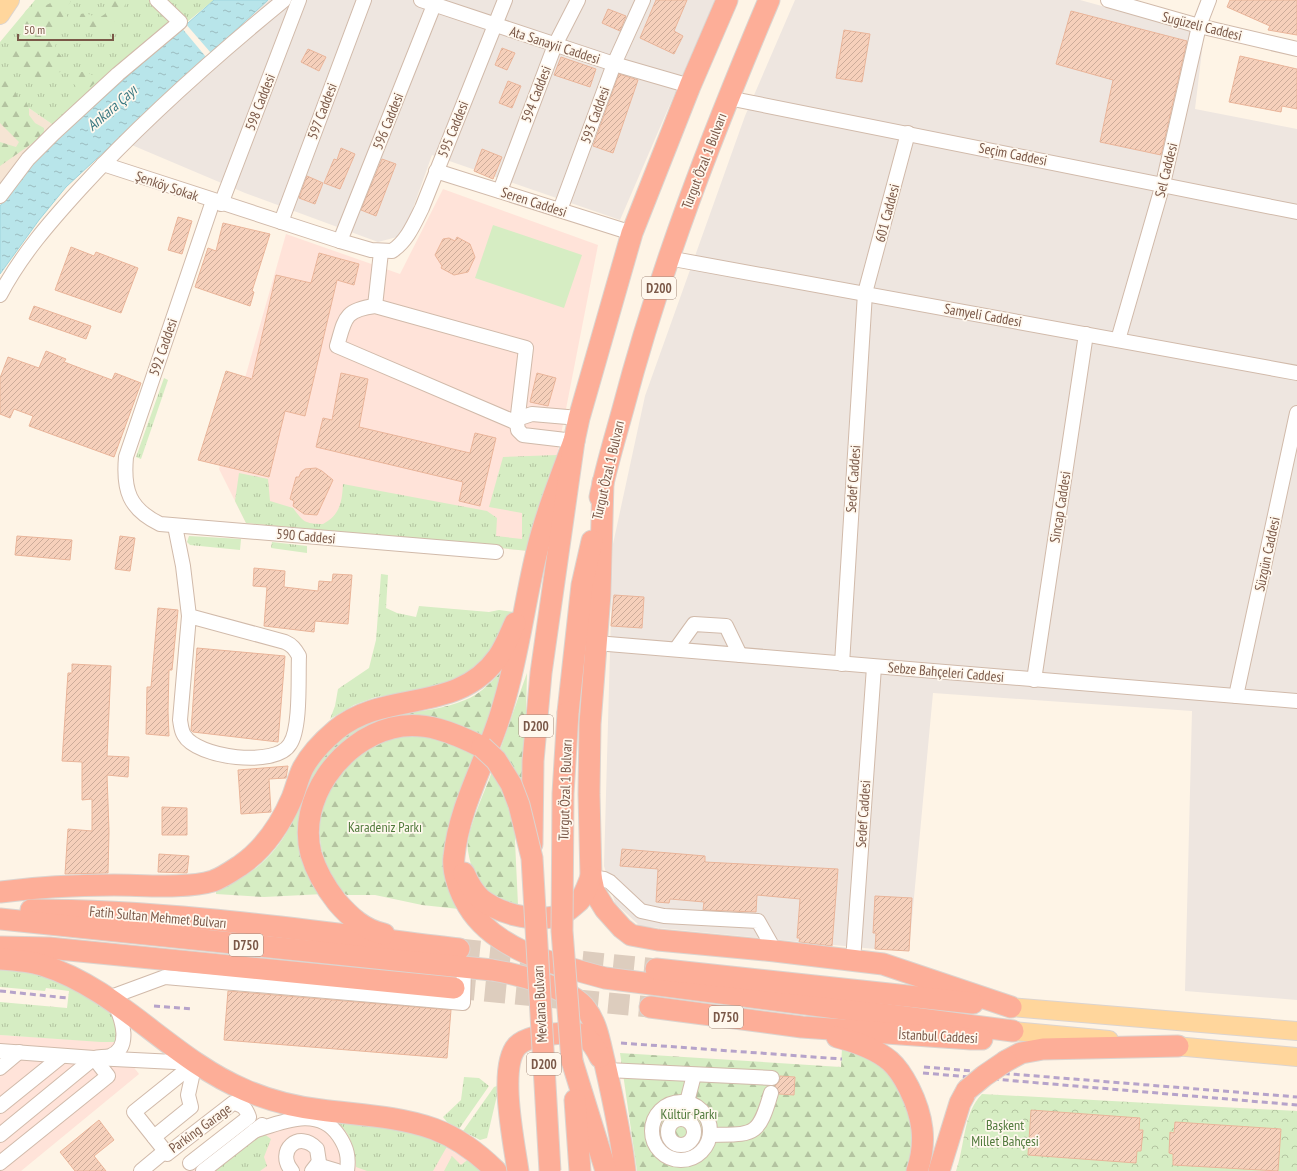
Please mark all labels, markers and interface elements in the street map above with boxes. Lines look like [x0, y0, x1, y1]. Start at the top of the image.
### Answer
street label: Sugüzeli Caddesi [1160, 7, 1244, 45]
scale bar [18, 16, 113, 42]
text: 50 m [24, 22, 45, 37]
street label: Ata Sanayii Caddesi [508, 22, 602, 68]
street label: 594 Caddesi [517, 63, 555, 125]
street label: 598 Caddesi [241, 71, 279, 133]
water label: Ankara Çayı [83, 80, 142, 135]
street label: 597 Caddesi [303, 80, 341, 142]
street label: 593 Caddesi [576, 84, 614, 146]
street label: 596 Caddesi [369, 90, 407, 152]
street label: 595 Caddesi [434, 98, 472, 160]
street label: Turgut Özal 1 Bulvarı [677, 110, 731, 212]
street label: Seçim Caddesi [977, 139, 1049, 169]
street label: Sel Caddesi [1151, 141, 1181, 199]
street label: Şenköy Sokak [133, 167, 201, 205]
street label: 601 Caddesi [871, 182, 903, 244]
street label: Seren Caddesi [499, 183, 569, 221]
road number: D200 [642, 277, 676, 299]
street label: Samyeli Caddesi [943, 299, 1023, 331]
street label: 592 Caddesi [145, 316, 181, 378]
street label: Turgut Özal 1 Bulvarı [588, 419, 628, 521]
street label: Sedef Caddesi [842, 445, 864, 513]
street label: Sincap Caddesi [1045, 470, 1075, 544]
street label: Süzgün Caddesi [1250, 515, 1284, 593]
street label: 590 Caddesi [276, 524, 336, 548]
street label: Sebze Bahçeleri Caddesi [887, 658, 1005, 686]
road number: D200 [519, 715, 553, 737]
street label: Turgut Özal 1 Bulvarı [554, 739, 576, 841]
street label: Sedef Caddesi [852, 780, 874, 848]
park label: Karadeniz Parkı [348, 818, 422, 836]
street label: Fatih Sultan Mehmet Bulvarı [89, 902, 227, 932]
road number: D750 [229, 934, 263, 956]
street label: Mevlana Bulvarı [529, 965, 551, 1043]
road number: D750 [709, 1006, 743, 1028]
street label: İstanbul Caddesi [898, 1025, 978, 1047]
road number: D200 [527, 1053, 561, 1075]
street label: Parking Garage [165, 1099, 235, 1157]
park label: Kültür Parkı [661, 1105, 717, 1123]
park label: Başkent Millet Bahçesi [971, 1116, 1039, 1150]

